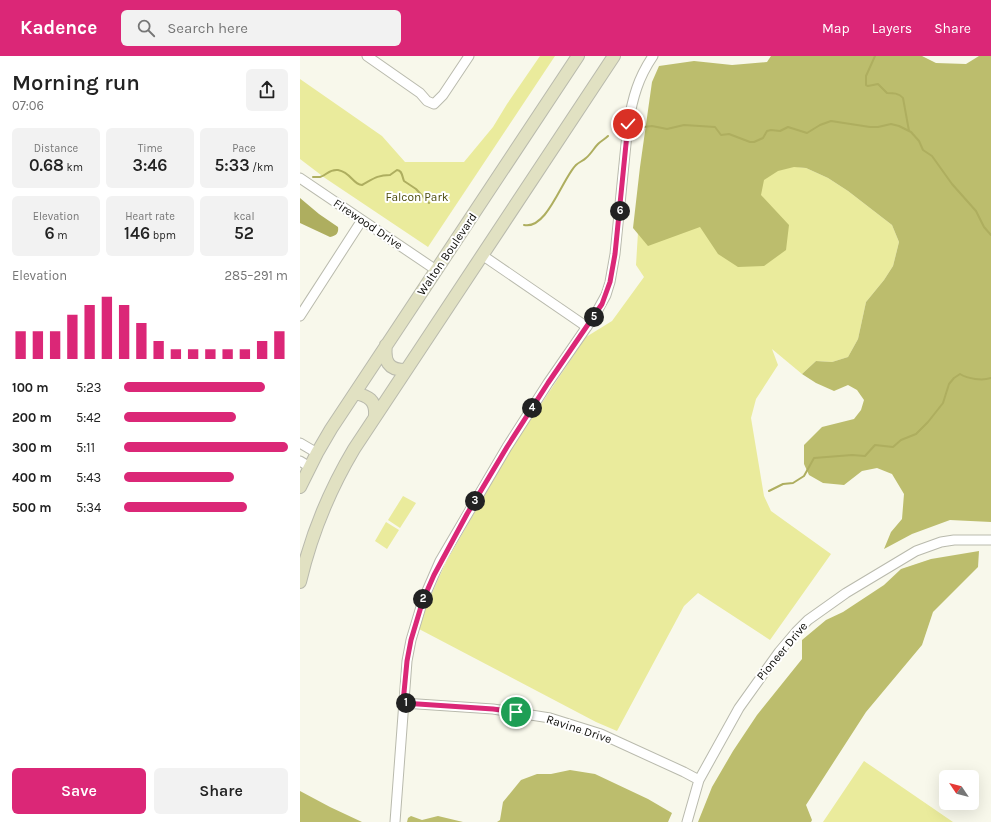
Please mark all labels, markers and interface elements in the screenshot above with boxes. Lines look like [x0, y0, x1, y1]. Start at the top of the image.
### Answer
search box [121, 10, 401, 46]
text: Kadence [20, 17, 97, 39]
icon: search [135, 17, 157, 39]
text: Search here [167, 19, 248, 37]
text: Map [822, 20, 850, 37]
text: Layers [872, 20, 912, 37]
text: Share [934, 20, 971, 37]
button: share [246, 69, 288, 111]
text: Morning run [12, 70, 140, 96]
text: 07:06 [12, 98, 44, 113]
pin [611, 107, 645, 141]
icon: check [617, 113, 639, 135]
text: Distance [34, 142, 78, 155]
text: Time [138, 142, 162, 155]
text: Pace [232, 142, 256, 155]
text: 0.68 [29, 155, 64, 175]
text: 3:46 [133, 155, 167, 175]
text: 5:33 [215, 155, 250, 175]
text: km [64, 161, 83, 174]
text: /km [250, 161, 273, 174]
park label: Falcon Park [385, 190, 449, 204]
street label: Firewood Drive [331, 196, 405, 252]
pin: 6 [610, 201, 630, 221]
text: 6 [617, 204, 623, 217]
text: Elevation [33, 210, 79, 223]
text: Heart rate [125, 210, 175, 223]
text: kcal [233, 210, 255, 223]
street label: Walton Boulevard [414, 210, 480, 298]
text: 6 [44, 223, 55, 243]
text: 146 [124, 223, 150, 243]
text: 52 [234, 223, 254, 243]
text: m [55, 229, 68, 242]
text: bpm [150, 229, 176, 242]
text: Elevation [12, 268, 67, 283]
text: 285–291 m [224, 268, 288, 283]
pin: 5 [584, 307, 604, 327]
text: 5 [591, 310, 597, 323]
text: 100 m [12, 380, 49, 395]
text: 5:23 [76, 380, 102, 395]
pin: 4 [522, 398, 542, 418]
text: 4 [529, 401, 535, 414]
text: 200 m [12, 410, 52, 425]
text: 5:42 [76, 410, 101, 425]
text: 300 m [12, 440, 52, 455]
text: 5:11 [76, 440, 95, 455]
text: 400 m [12, 470, 52, 485]
text: 5:43 [76, 470, 101, 485]
pin: 3 [465, 491, 485, 511]
text: 3 [472, 494, 478, 507]
text: 500 m [12, 500, 52, 515]
text: 5:34 [76, 500, 101, 515]
pin: 2 [413, 589, 433, 609]
text: 2 [420, 592, 426, 605]
street label: Pioneer Drive [754, 619, 810, 683]
pin: 1 [396, 693, 416, 713]
pin [499, 695, 533, 729]
text: 1 [404, 696, 408, 709]
icon: arrive [505, 701, 527, 723]
street label: Ravine Drive [545, 712, 613, 746]
button: Save [12, 768, 146, 814]
button: Share [154, 768, 288, 814]
north arrow [939, 770, 979, 810]
map controls [939, 770, 979, 810]

